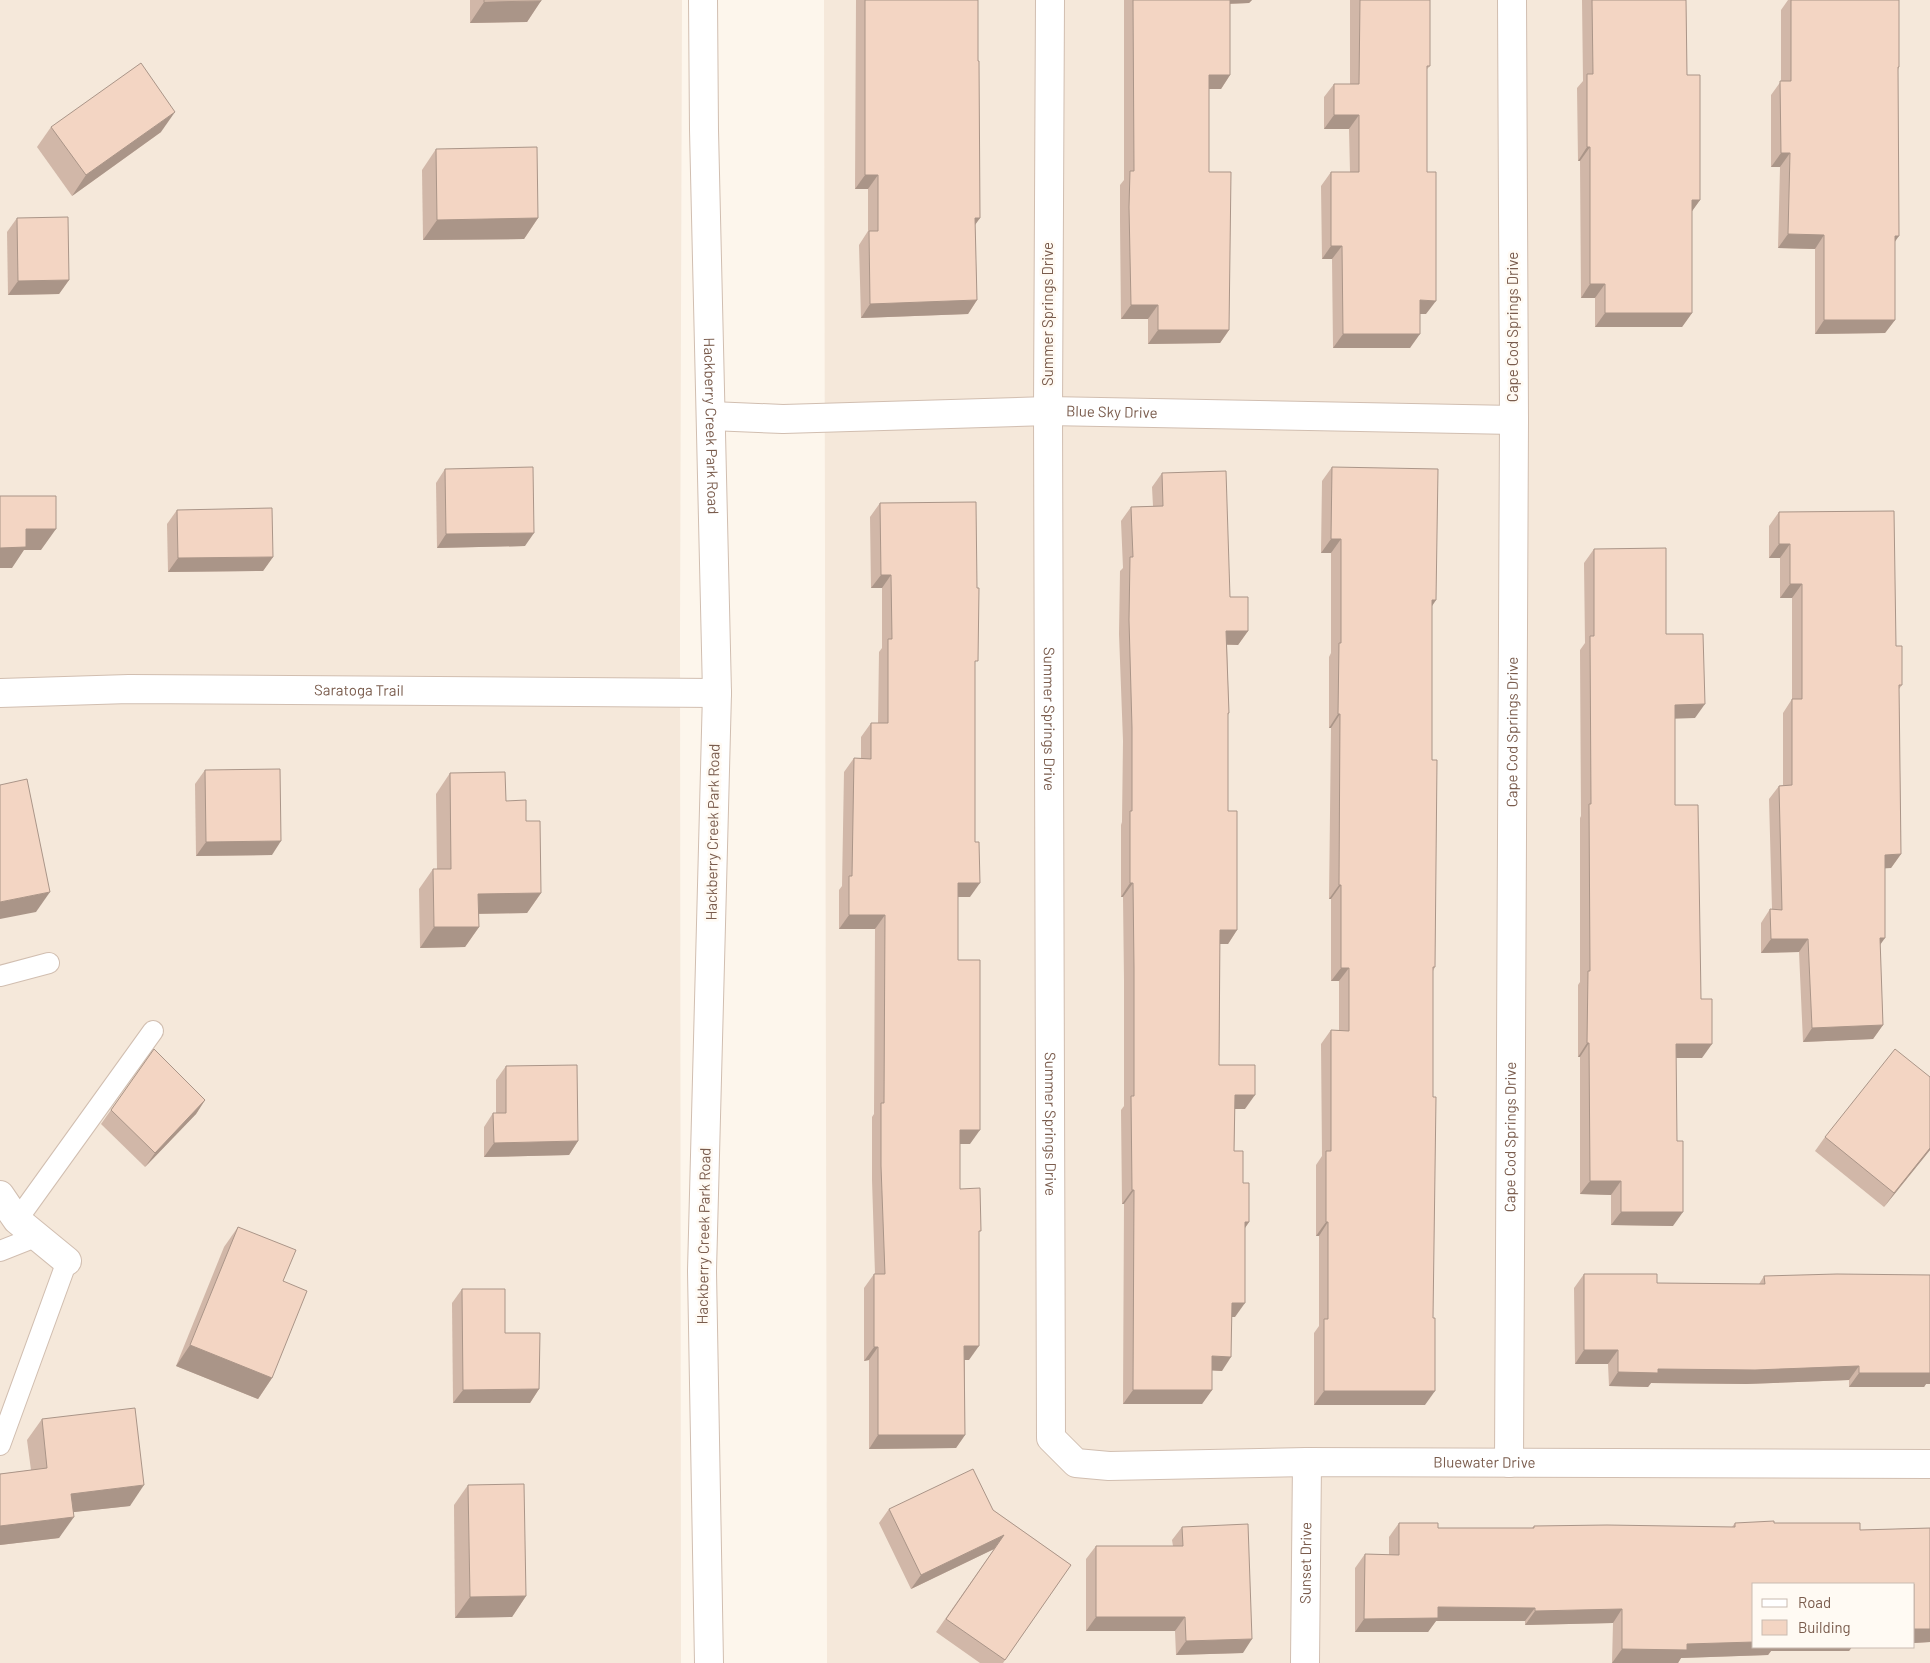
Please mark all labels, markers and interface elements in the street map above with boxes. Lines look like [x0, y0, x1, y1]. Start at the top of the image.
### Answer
street label: Summer Springs Drive [1038, 242, 1056, 386]
street label: Cape Cod Springs Drive [1503, 252, 1521, 402]
street label: Hackberry Creek Park Road [701, 337, 723, 515]
street label: Blue Sky Drive [1066, 401, 1158, 421]
street label: Summer Springs Drive [1041, 647, 1059, 791]
street label: Cape Cod Springs Drive [1502, 657, 1521, 807]
street label: Saratoga Trail [314, 680, 404, 699]
street label: Hackberry Creek Park Road [701, 743, 723, 921]
street label: Summer Springs Drive [1042, 1052, 1060, 1196]
street label: Cape Cod Springs Drive [1500, 1062, 1519, 1212]
street label: Hackberry Creek Park Road [692, 1147, 714, 1325]
street label: Bluewater Drive [1433, 1452, 1536, 1471]
street label: Sunset Drive [1296, 1522, 1314, 1604]
legend [1752, 1583, 1915, 1648]
text: Road [1798, 1593, 1831, 1611]
text: Building [1798, 1618, 1851, 1636]

